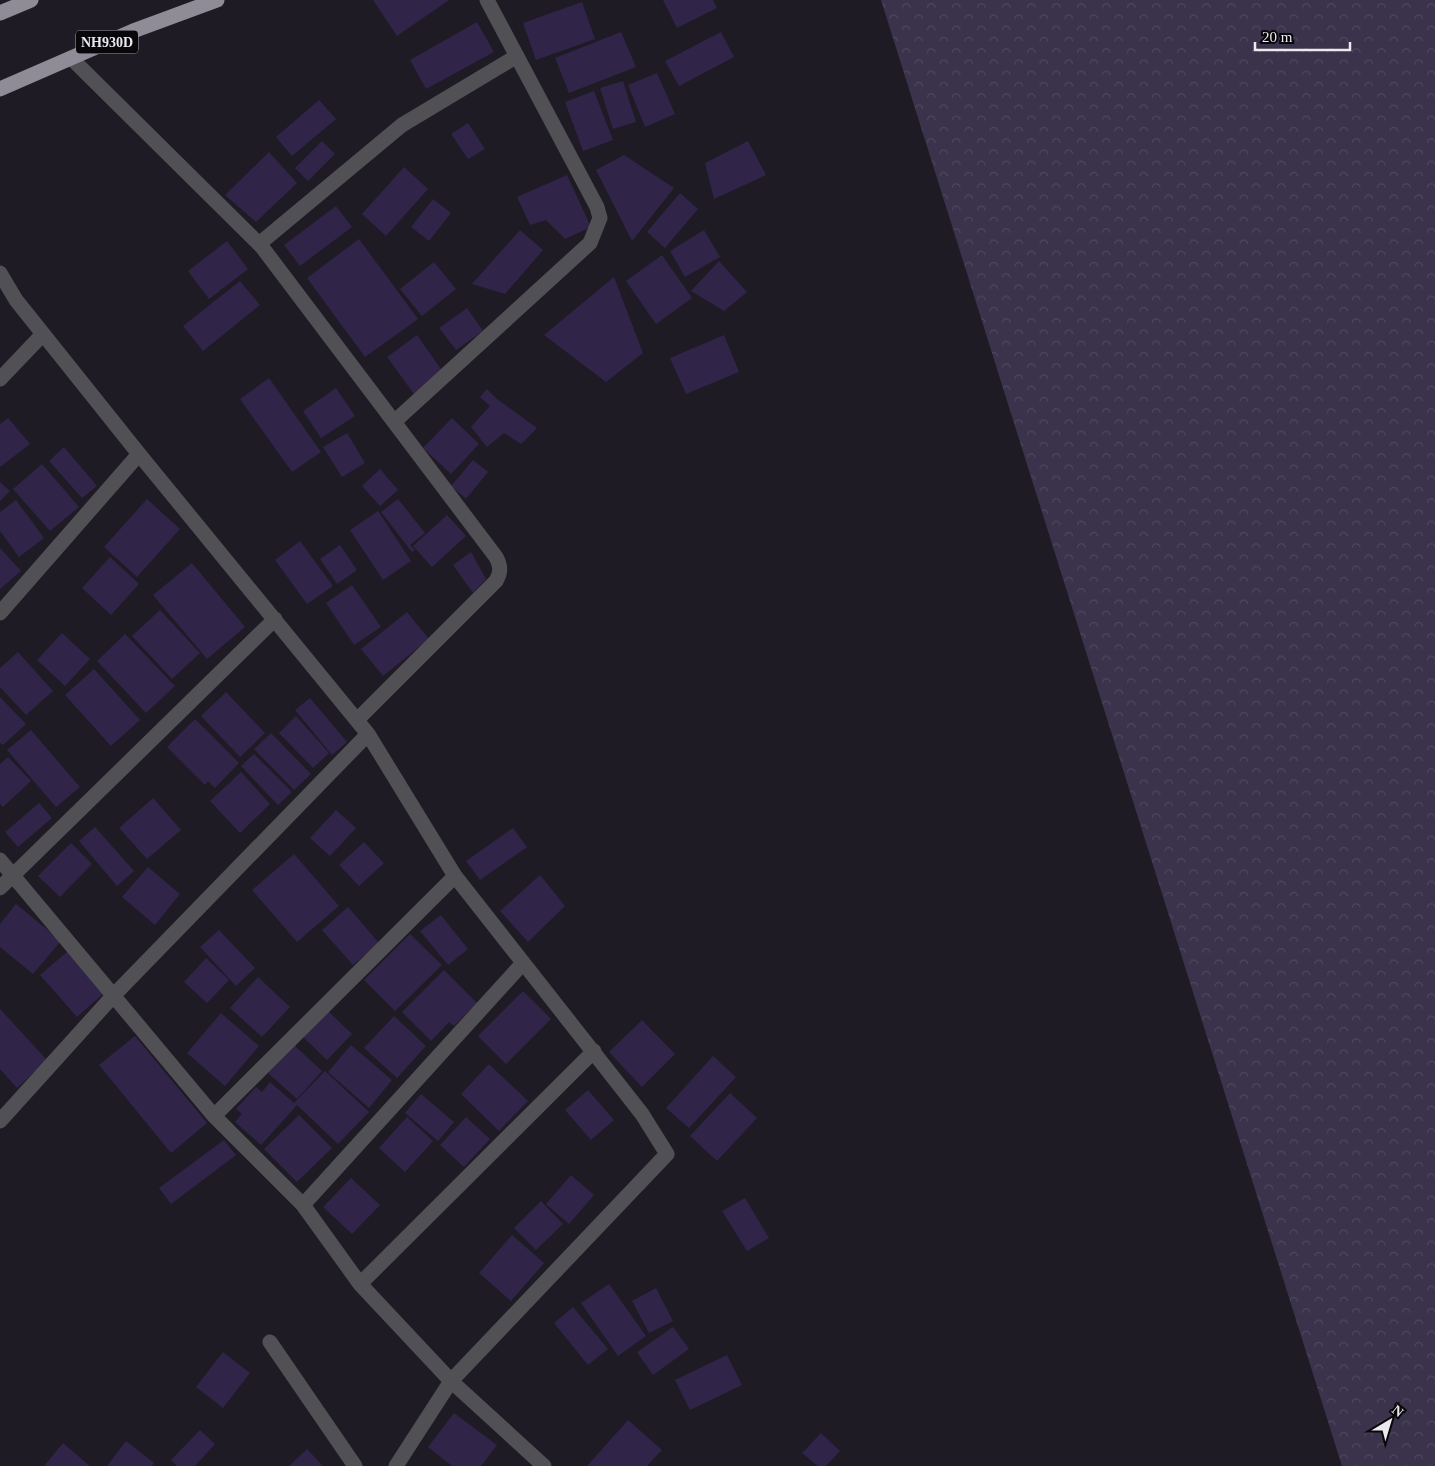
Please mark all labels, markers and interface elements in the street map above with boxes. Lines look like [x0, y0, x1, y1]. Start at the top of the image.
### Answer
scale bar [1255, 20, 1350, 52]
text: 20 m [1262, 29, 1293, 45]
road number: NH930D [76, 31, 138, 54]
north arrow [1365, 1396, 1415, 1446]
text: N [1389, 1402, 1406, 1420]

